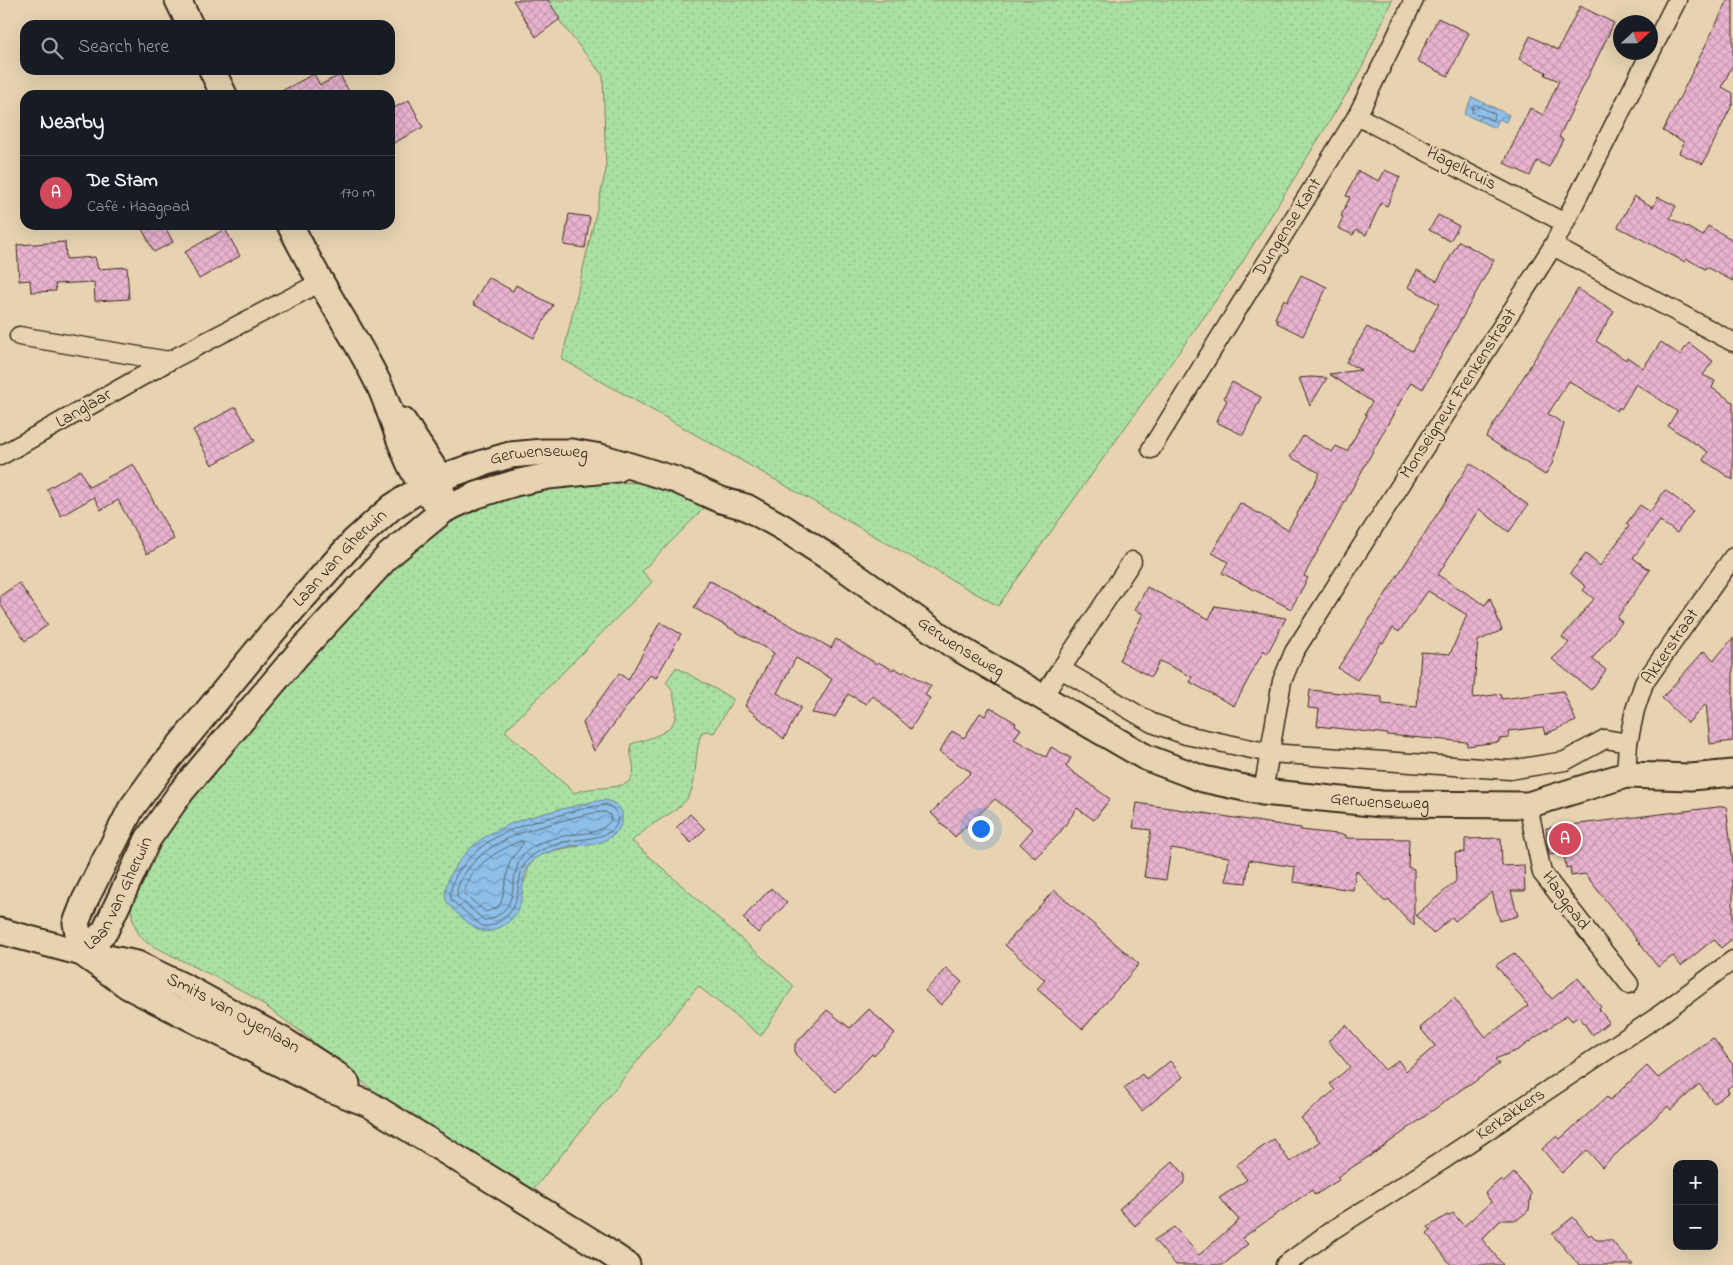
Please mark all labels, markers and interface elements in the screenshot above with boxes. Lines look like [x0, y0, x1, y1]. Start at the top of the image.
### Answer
north arrow [1613, 15, 1658, 60]
search box [20, 20, 395, 75]
icon: search [38, 34, 66, 62]
text: Search here [78, 34, 169, 61]
text: Nearby [40, 108, 104, 138]
street label: Hagelkruis [1421, 140, 1501, 199]
text: De Stam [87, 168, 158, 195]
street label: Dungense Kant [1247, 173, 1330, 284]
text: A [51, 181, 61, 205]
text: 170 m [340, 181, 375, 205]
text: Café · Haagpad [87, 195, 190, 219]
street label: Monseigneur Frenkenstraat [1394, 304, 1525, 485]
street label: Langlaar [51, 382, 118, 436]
street label: Gerwenseweg [487, 439, 590, 473]
street label: Laan van Gherwin [287, 504, 394, 613]
street label: Akkerstraat [1636, 604, 1706, 690]
street label: Gerwenseweg [912, 610, 1009, 686]
street label: Gerwenseweg [1329, 786, 1429, 818]
your location [968, 816, 994, 842]
pin: A [1549, 820, 1581, 858]
street label: Laan van Gherwin [78, 832, 160, 957]
street label: Haagpad [1534, 866, 1595, 937]
street label: Smits van Oyenlaan [162, 967, 305, 1061]
street label: Kerkakkers [1471, 1082, 1551, 1148]
map controls [1673, 1160, 1718, 1250]
button: + [1673, 1160, 1718, 1205]
button: − [1673, 1205, 1718, 1250]

